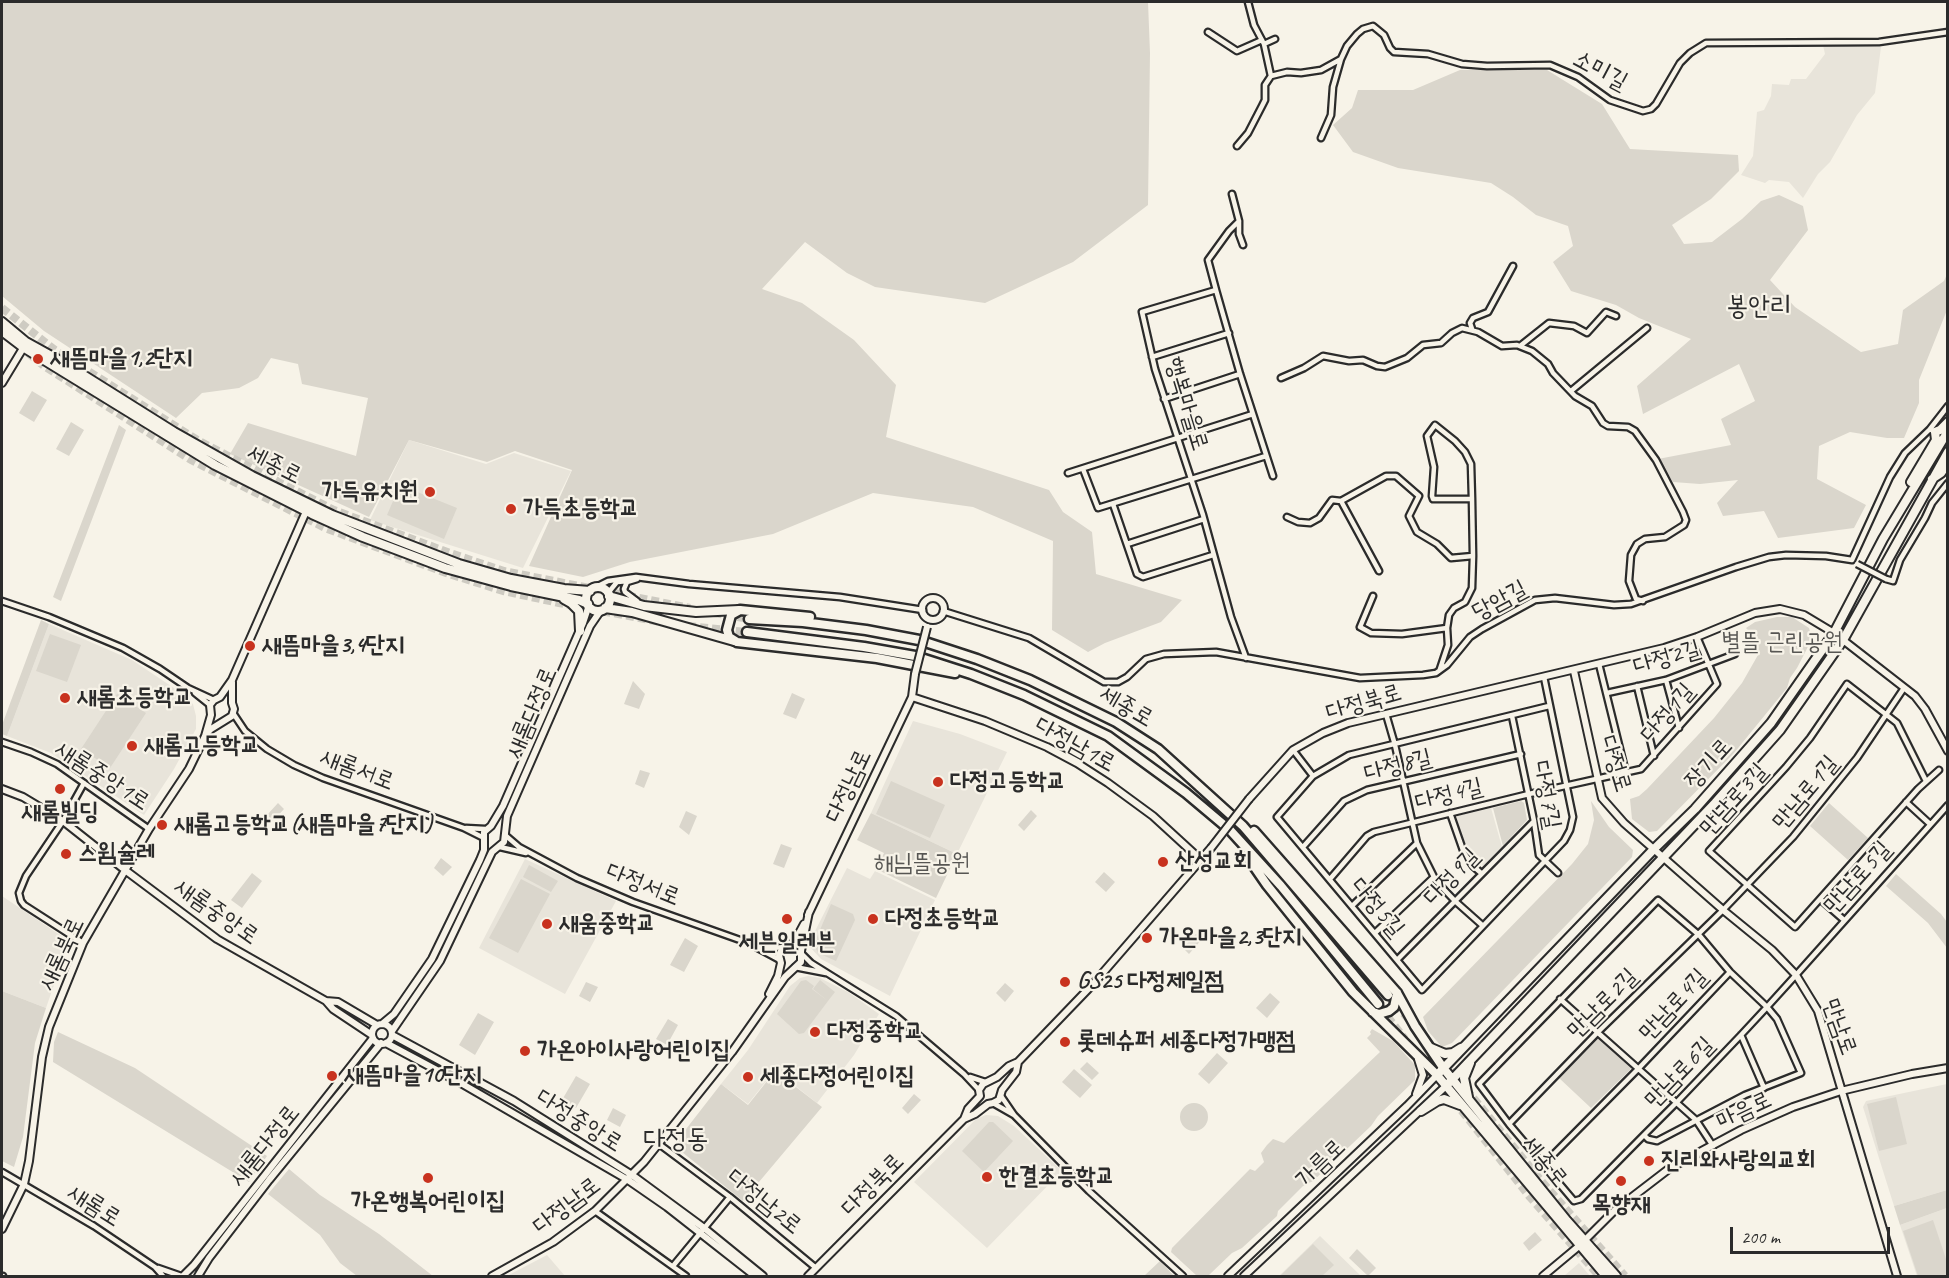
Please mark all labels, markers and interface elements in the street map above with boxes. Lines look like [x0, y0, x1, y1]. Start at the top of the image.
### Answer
street label: 소미길 [1568, 45, 1632, 97]
district label: 봉안리 [1726, 291, 1792, 323]
place label: 새뜸마을1,2단지 [50, 345, 192, 373]
marker: 새뜸마을1,2단지 [31, 352, 45, 366]
street label: 행복마을로 [1158, 354, 1214, 454]
street label: 세종로 [242, 439, 306, 491]
place label: 가득유치원 [321, 478, 418, 506]
marker: 가득유치원 [423, 485, 437, 499]
place label: 가득초등학교 [523, 495, 639, 523]
marker: 가득초등학교 [504, 502, 518, 516]
street label: 당암길 [1468, 575, 1532, 627]
park label: 별뜰 근린공원 [1721, 629, 1843, 657]
place label: 새뜸마을3,4단지 [262, 632, 404, 660]
street label: 다정2길 [1630, 635, 1704, 681]
marker: 새뜸마을3,4단지 [243, 639, 257, 653]
street label: 새롬다정로 [500, 663, 564, 763]
street label: 다정1길 [1635, 678, 1701, 748]
street label: 다정북로 [1323, 679, 1405, 727]
street label: 세종로 [1094, 680, 1158, 734]
place label: 새롬초등학교 [77, 684, 193, 712]
marker: 새롬초등학교 [58, 691, 72, 705]
street label: 다정남1로 [1030, 711, 1120, 779]
place label: 새롬고등학교 [144, 732, 260, 760]
street label: 다정로 [1593, 732, 1637, 796]
street label: 장기로 [1679, 733, 1739, 795]
street label: 새롬중앙1로 [49, 735, 155, 817]
marker: 새롬고등학교 [125, 739, 139, 753]
street label: 새롬서로 [316, 743, 398, 797]
street label: 다정8길 [1361, 744, 1435, 788]
street label: 다정남로 [820, 745, 878, 827]
street label: 만남로1길 [1767, 750, 1845, 836]
street label: 만남로3길 [1694, 758, 1774, 842]
street label: 다정7길 [1526, 759, 1566, 831]
place label: 다정고등학교 [950, 768, 1066, 796]
street label: 다정4길 [1412, 773, 1486, 817]
marker: 다정고등학교 [931, 775, 945, 789]
marker: 새롬빌딩 [53, 782, 67, 796]
place label: 새롬빌딩 [21, 799, 99, 827]
place label: 새롬고등학교(새뜸마을7단지) [174, 811, 432, 839]
marker: 새롬고등학교(새뜸마을7단지) [155, 818, 169, 832]
street label: 만남로5길 [1818, 836, 1898, 920]
place label: 스윔슐레 [78, 840, 155, 868]
street label: 다정9길 [1418, 842, 1486, 912]
marker: 스윔슐레 [59, 847, 73, 861]
place label: 산성교회 [1175, 848, 1252, 876]
park label: 해님뜰공원 [874, 850, 970, 878]
marker: 산성교회 [1156, 855, 1170, 869]
street label: 다정서로 [602, 857, 684, 913]
street label: 다정5길 [1344, 872, 1410, 944]
street label: 새롬중앙로 [168, 873, 264, 951]
place label: 다정초등학교 [885, 905, 1001, 933]
place label: 새움중학교 [559, 910, 656, 938]
marker: 세븐일레븐 [780, 912, 794, 926]
marker: 다정초등학교 [866, 912, 880, 926]
street label: 새롬북로 [33, 913, 91, 995]
marker: 새움중학교 [540, 917, 554, 931]
place label: 가온마을2,3단지 [1159, 924, 1301, 952]
place label: 세븐일레븐 [739, 929, 835, 957]
marker: 가온마을2,3단지 [1140, 931, 1154, 945]
street label: 만남로2길 [1562, 963, 1644, 1045]
street label: 만남로4길 [1633, 963, 1715, 1047]
place label: GS25 다정제일점 [1077, 968, 1224, 996]
marker: GS25 다정제일점 [1058, 975, 1072, 989]
street label: 만남로 [1816, 995, 1862, 1059]
place label: 다정중학교 [827, 1018, 924, 1046]
marker: 다정중학교 [808, 1025, 822, 1039]
place label: 롯데슈퍼 세종다정가맹점 [1077, 1028, 1295, 1056]
street label: 만남로6길 [1639, 1031, 1721, 1115]
marker: 롯데슈퍼 세종다정가맹점 [1058, 1035, 1072, 1049]
place label: 가온아이사랑어린이집 [537, 1037, 730, 1065]
marker: 가온아이사랑어린이집 [518, 1044, 532, 1058]
place label: 새뜸마을10단지 [344, 1062, 481, 1090]
place label: 세종다정어린이집 [760, 1063, 915, 1091]
marker: 새뜸마을10단지 [325, 1069, 339, 1083]
marker: 세종다정어린이집 [741, 1070, 755, 1084]
street label: 다정중앙로 [530, 1083, 628, 1159]
street label: 마음로 [1712, 1086, 1776, 1136]
street label: 새롬다정로 [223, 1099, 307, 1193]
district label: 다정동 [643, 1124, 709, 1156]
street label: 세종로 [1515, 1130, 1573, 1194]
street label: 가름로 [1290, 1134, 1352, 1194]
place label: 진리와사랑의교회 [1661, 1147, 1816, 1175]
street label: 다정북로 [836, 1148, 910, 1222]
marker: 진리와사랑의교회 [1642, 1154, 1656, 1168]
street label: 다정남2로 [721, 1163, 807, 1241]
place label: 한결초등학교 [999, 1163, 1115, 1191]
marker: 한결초등학교 [980, 1170, 994, 1184]
marker: 가온행복어린이집 [421, 1171, 435, 1185]
street label: 다정남로 [527, 1171, 607, 1241]
marker: 목향재 [1614, 1174, 1628, 1188]
street label: 새롬로 [62, 1178, 126, 1234]
place label: 가온행복어린이집 [351, 1188, 505, 1216]
place label: 목향재 [1592, 1191, 1650, 1219]
scale bar [1733, 1215, 1894, 1253]
text: 200 m [1741, 1226, 1780, 1248]

